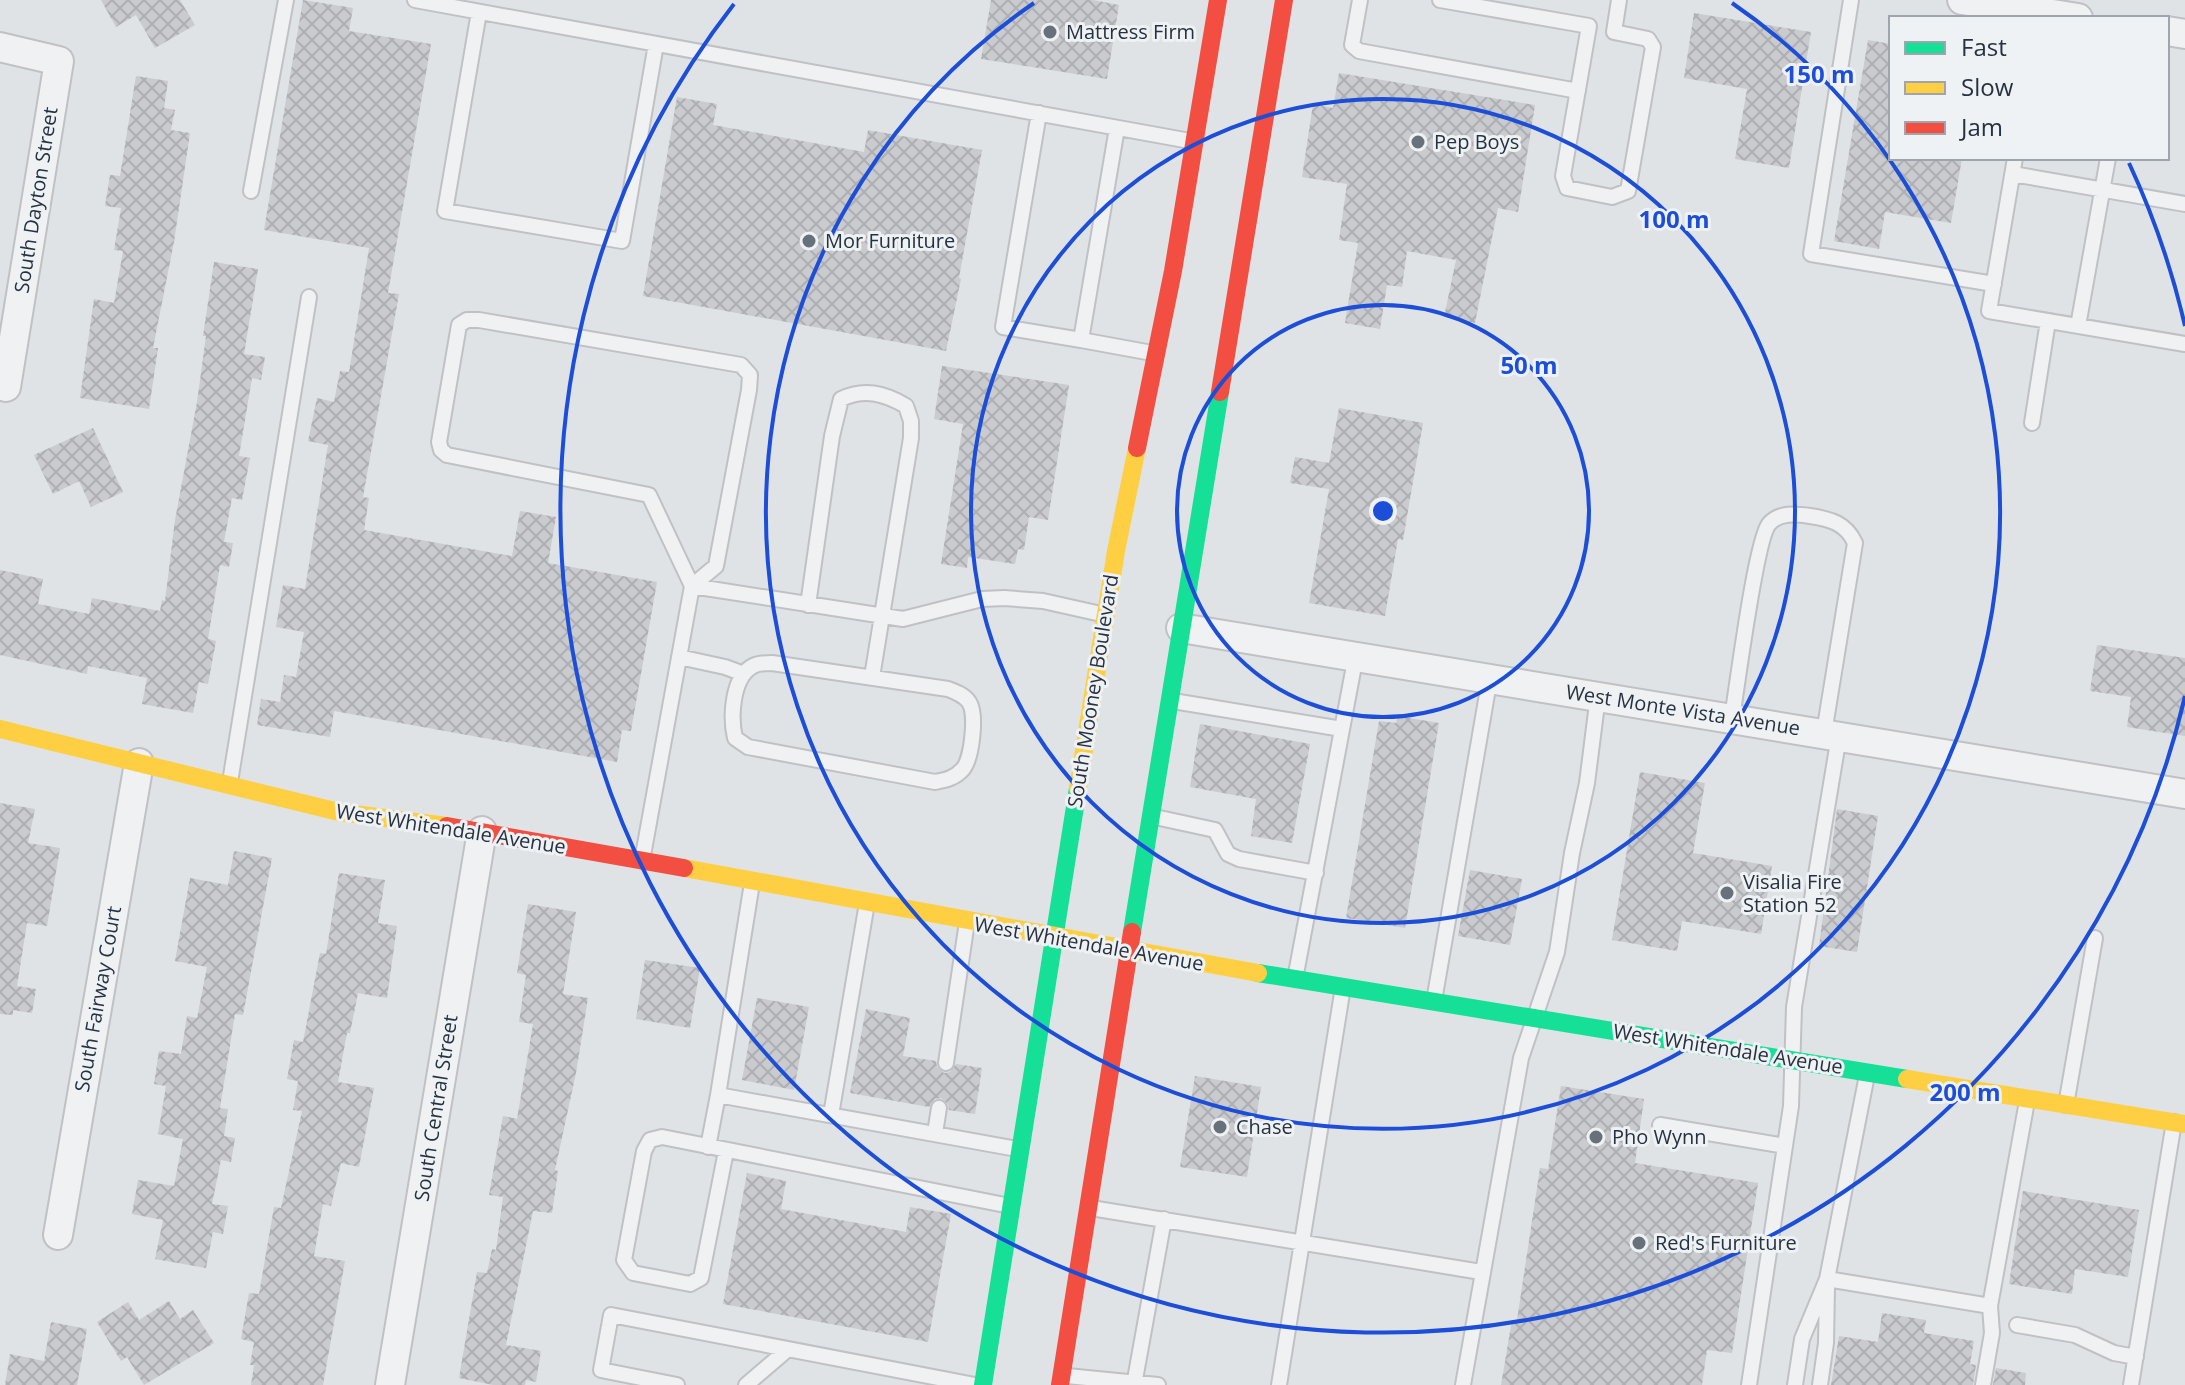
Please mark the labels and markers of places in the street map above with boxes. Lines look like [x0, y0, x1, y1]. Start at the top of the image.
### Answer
place label: Mattress Firm [1066, 18, 1195, 45]
marker: Mattress Firm [1041, 23, 1059, 41]
place label: Pep Boys [1434, 128, 1519, 155]
marker: Pep Boys [1409, 133, 1427, 151]
place label: Mor Furniture [825, 227, 955, 254]
marker: Mor Furniture [800, 232, 818, 250]
centre of rings [1369, 497, 1397, 525]
place label: Visalia Fire Station 52 [1743, 868, 1842, 918]
marker: Visalia Fire Station 52 [1718, 884, 1736, 902]
place label: Chase [1236, 1113, 1293, 1140]
marker: Chase [1211, 1118, 1229, 1136]
place label: Pho Wynn [1612, 1123, 1707, 1150]
marker: Pho Wynn [1587, 1128, 1605, 1146]
place label: Red's Furniture [1655, 1229, 1797, 1256]
marker: Red's Furniture [1630, 1234, 1648, 1252]

